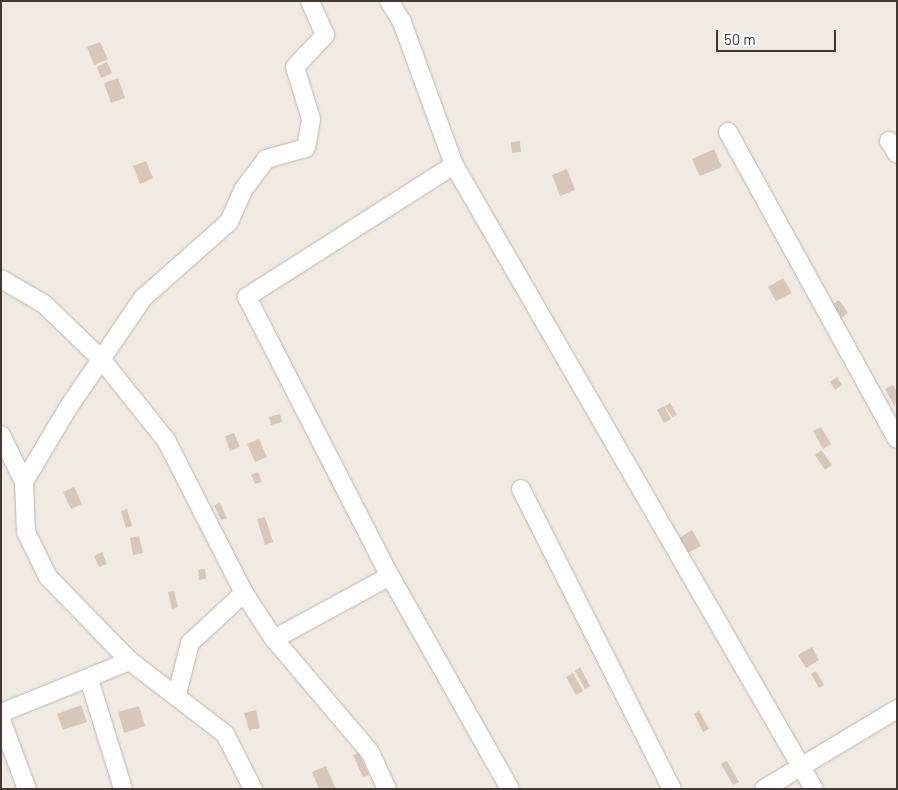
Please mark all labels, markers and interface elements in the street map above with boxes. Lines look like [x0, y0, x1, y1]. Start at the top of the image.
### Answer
scale bar [718, 20, 838, 52]
text: 50 m [724, 30, 756, 48]

